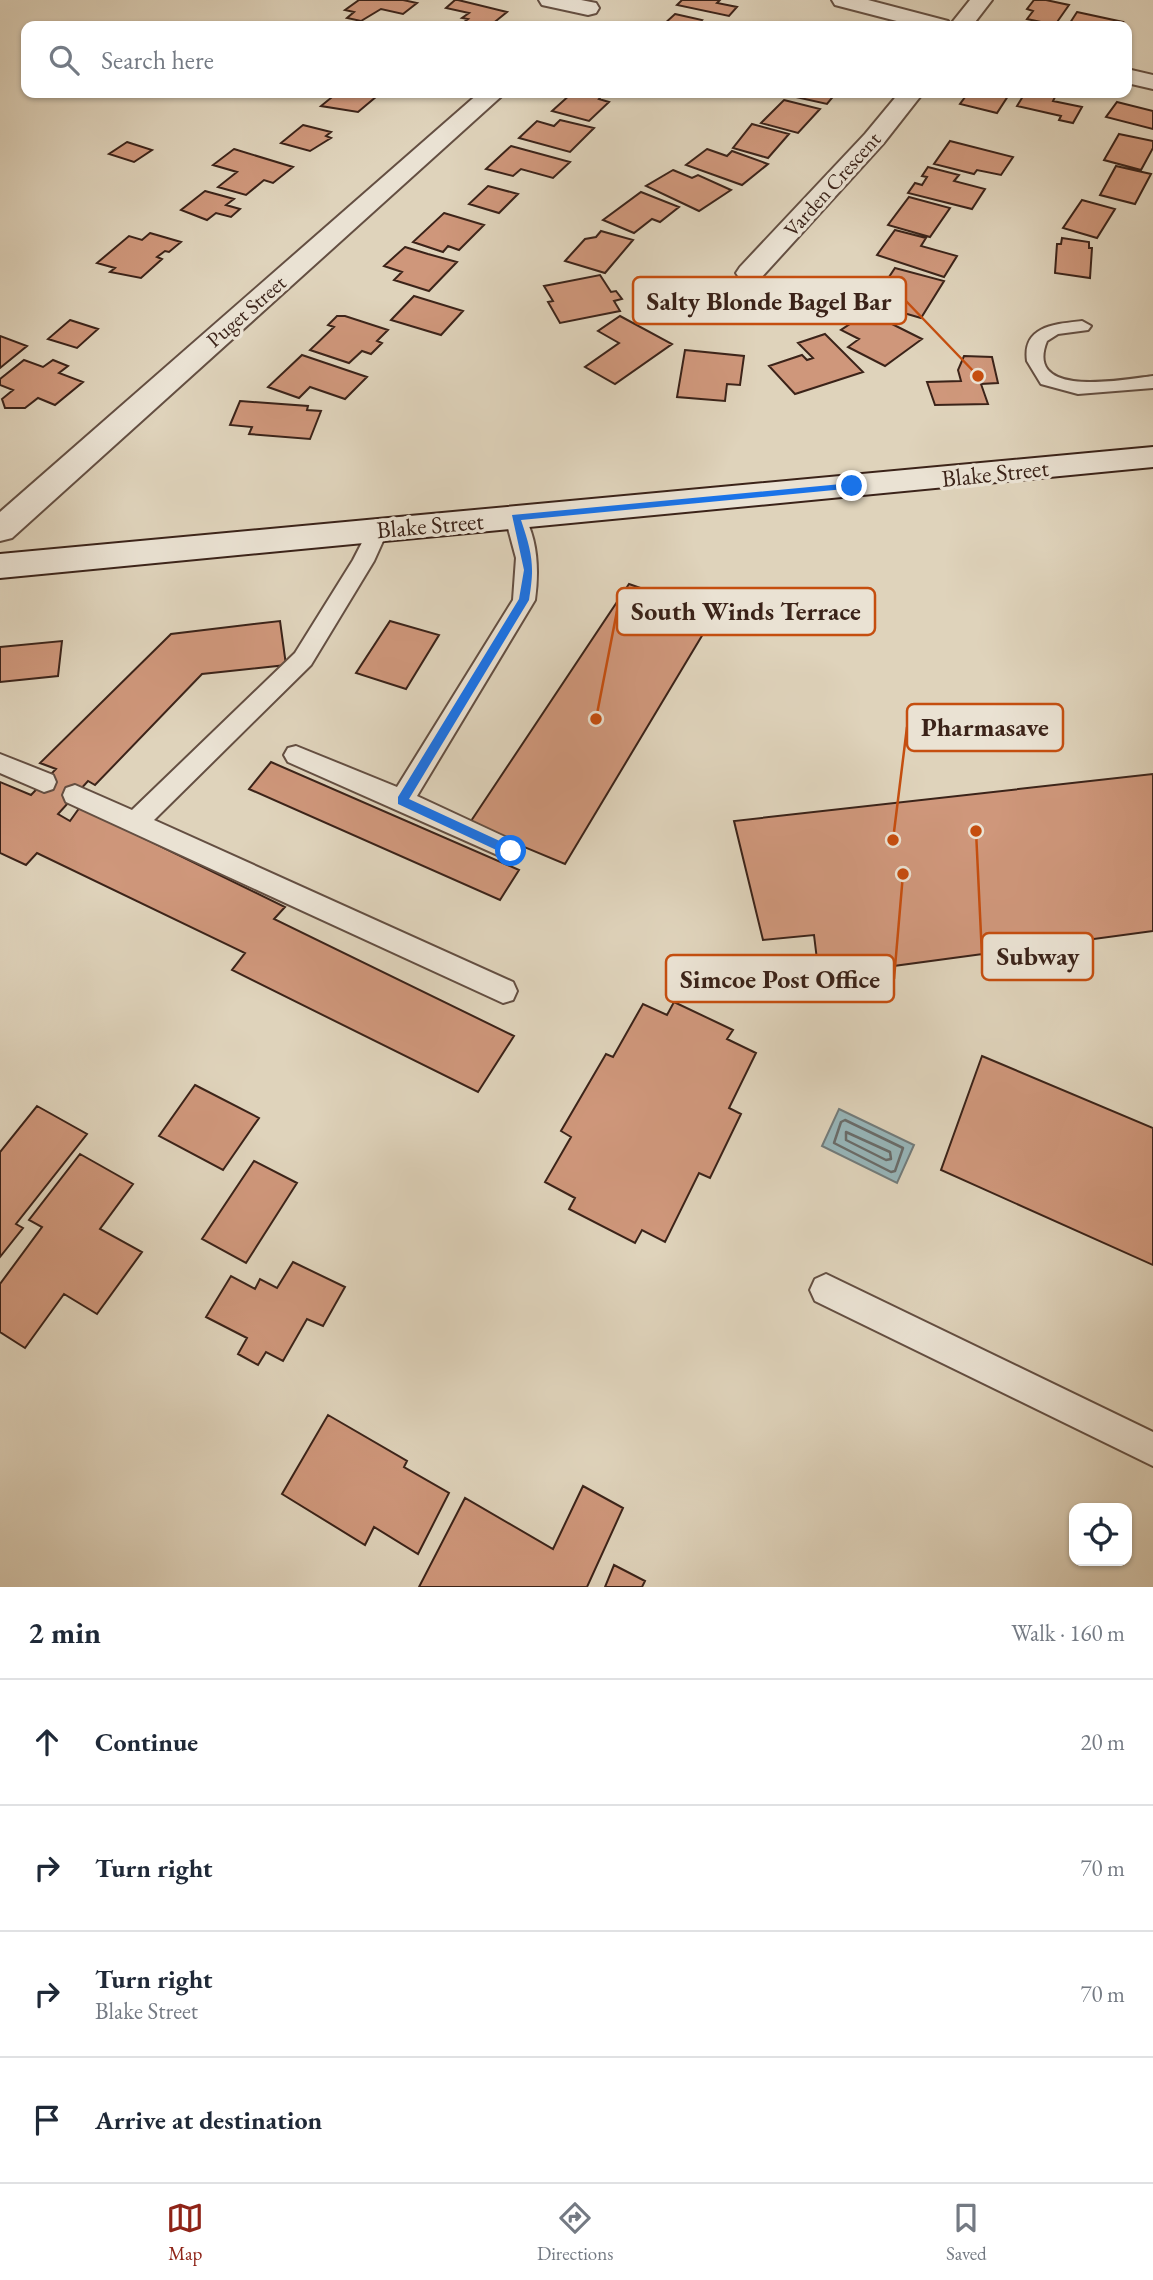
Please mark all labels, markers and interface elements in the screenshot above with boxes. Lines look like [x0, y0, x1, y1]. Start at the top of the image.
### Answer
search box [21, 21, 1132, 98]
icon: search [45, 41, 83, 79]
text: Search here [101, 43, 214, 77]
street label: Varden Crescent [778, 125, 887, 242]
street label: Puget Street [201, 269, 292, 353]
callout: Salty Blonde Bagel Bar [633, 277, 906, 324]
text: Salty Blonde Bagel Bar [647, 284, 892, 318]
street label: Blake Street [940, 452, 1051, 494]
route end [836, 470, 867, 501]
street label: Blake Street [375, 505, 485, 545]
callout: South Winds Terrace [617, 588, 875, 635]
text: South Winds Terrace [631, 594, 861, 628]
callout: Pharmasave [907, 704, 1063, 751]
text: Pharmasave [921, 710, 1049, 744]
route start [495, 835, 526, 866]
callout: Subway [982, 933, 1093, 980]
text: Subway [996, 939, 1080, 973]
callout: Simcoe Post Office [666, 955, 894, 1002]
text: Simcoe Post Office [680, 962, 880, 996]
map controls [1069, 1503, 1132, 1566]
button: locate [1069, 1503, 1132, 1566]
text: 2 min [28, 1613, 101, 1652]
text: Walk · 160 m [1011, 1618, 1125, 1648]
icon: ahead [28, 1723, 66, 1761]
text: Continue [95, 1725, 198, 1759]
text: 20 m [1080, 1727, 1125, 1757]
icon: right [28, 1849, 66, 1887]
text: Turn right [95, 1851, 213, 1885]
text: 70 m [1080, 1853, 1125, 1883]
text: Turn right [95, 1962, 213, 1996]
icon: right [28, 1975, 66, 2013]
text: 70 m [1080, 1979, 1125, 2009]
text: Blake Street [95, 1996, 198, 2026]
icon: arrive [28, 2101, 66, 2139]
text: Arrive at destination [95, 2103, 322, 2137]
tab: Map [166, 2199, 204, 2266]
tab: Directions [537, 2199, 613, 2266]
tab: Saved [946, 2199, 987, 2266]

